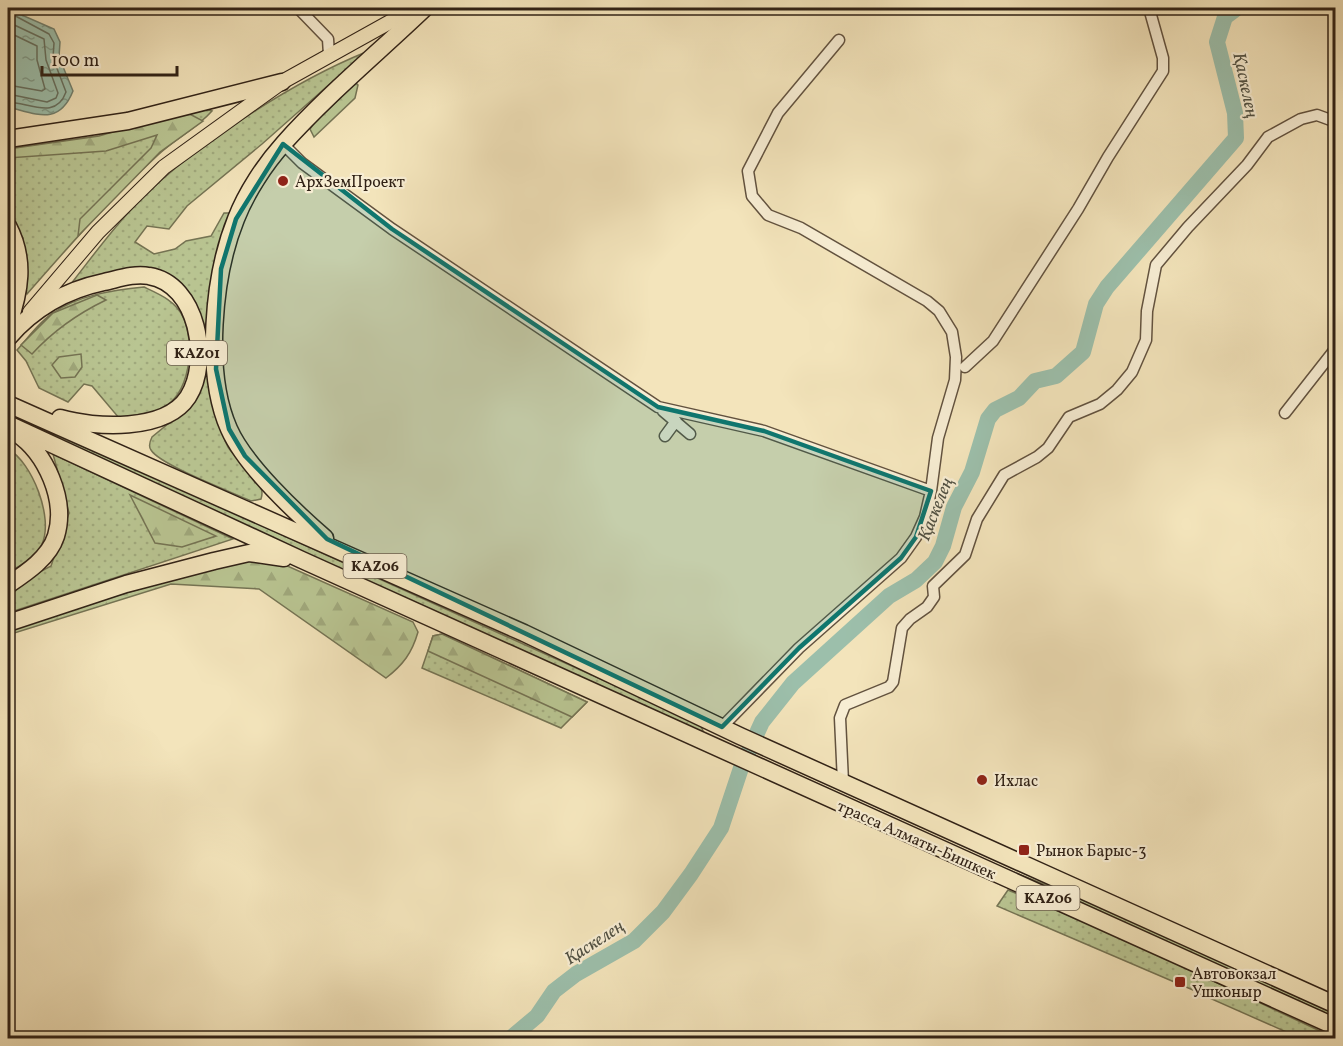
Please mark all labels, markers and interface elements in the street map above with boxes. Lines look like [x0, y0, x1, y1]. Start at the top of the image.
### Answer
scale bar [42, 39, 177, 77]
text: 100 m [51, 49, 100, 74]
water label: Қаскелең [1225, 50, 1264, 120]
place label: АрхЗемПроект [295, 172, 405, 194]
marker: АрхЗемПроект [276, 174, 290, 188]
road number: KАZ01 [167, 341, 227, 365]
water label: Қаскелең [912, 474, 960, 545]
road number: KАZ06 [344, 554, 406, 578]
place label: Ихлас [994, 771, 1038, 793]
marker: Ихлас [975, 773, 989, 787]
street label: трасса Алматы-Бишкек [833, 796, 1000, 886]
place label: Рынок Барыс-3 [1036, 841, 1146, 863]
marker: Рынок Барыс-3 [1017, 843, 1031, 857]
road number: KАZ06 [1016, 886, 1080, 910]
water label: Қаскелең [560, 915, 629, 972]
place label: Автовокзал Ушконыр [1192, 964, 1276, 1004]
marker: Автовокзал Ушконыр [1173, 975, 1187, 989]

